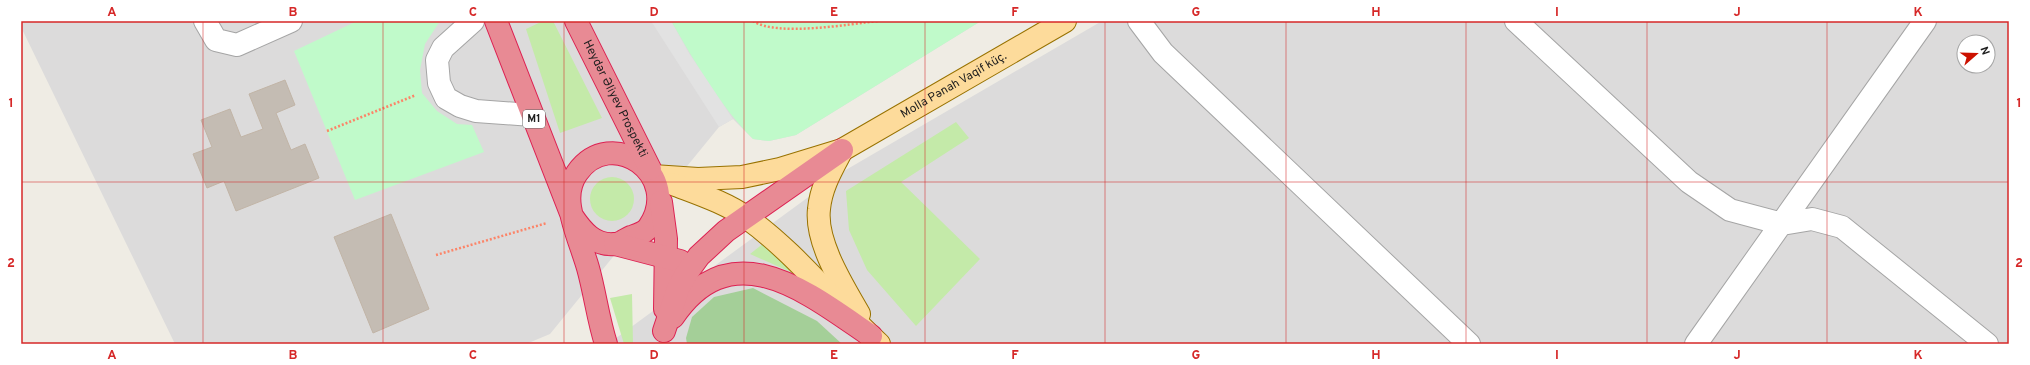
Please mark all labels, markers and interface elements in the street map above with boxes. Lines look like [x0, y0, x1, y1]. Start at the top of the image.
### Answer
text: A [107, 5, 117, 21]
text: B [289, 5, 298, 21]
text: C [469, 5, 477, 21]
text: D [649, 5, 659, 21]
text: E [830, 5, 838, 21]
text: F [1011, 5, 1019, 21]
text: G [1192, 5, 1201, 21]
text: H [1371, 5, 1381, 21]
text: I [1555, 5, 1559, 21]
text: J [1733, 5, 1741, 21]
text: K [1913, 5, 1923, 21]
north arrow [1956, 34, 1996, 74]
street label: Heydər Əliyev Prospekti [579, 37, 651, 160]
text: N [1977, 45, 1992, 57]
street label: Molla Pənah Vaqif küç. [898, 48, 1010, 122]
text: 1 [8, 96, 14, 112]
text: 1 [2016, 96, 2022, 112]
road number: M1 [523, 110, 545, 128]
text: 2 [7, 256, 15, 272]
text: 2 [2015, 256, 2023, 272]
text: A [107, 348, 117, 364]
text: B [289, 348, 298, 364]
text: C [469, 348, 477, 364]
text: D [649, 348, 659, 364]
text: E [830, 348, 838, 364]
text: F [1011, 348, 1019, 364]
text: G [1192, 348, 1201, 364]
text: H [1371, 348, 1381, 364]
text: I [1555, 348, 1559, 364]
text: J [1733, 348, 1741, 364]
text: K [1913, 348, 1923, 364]

